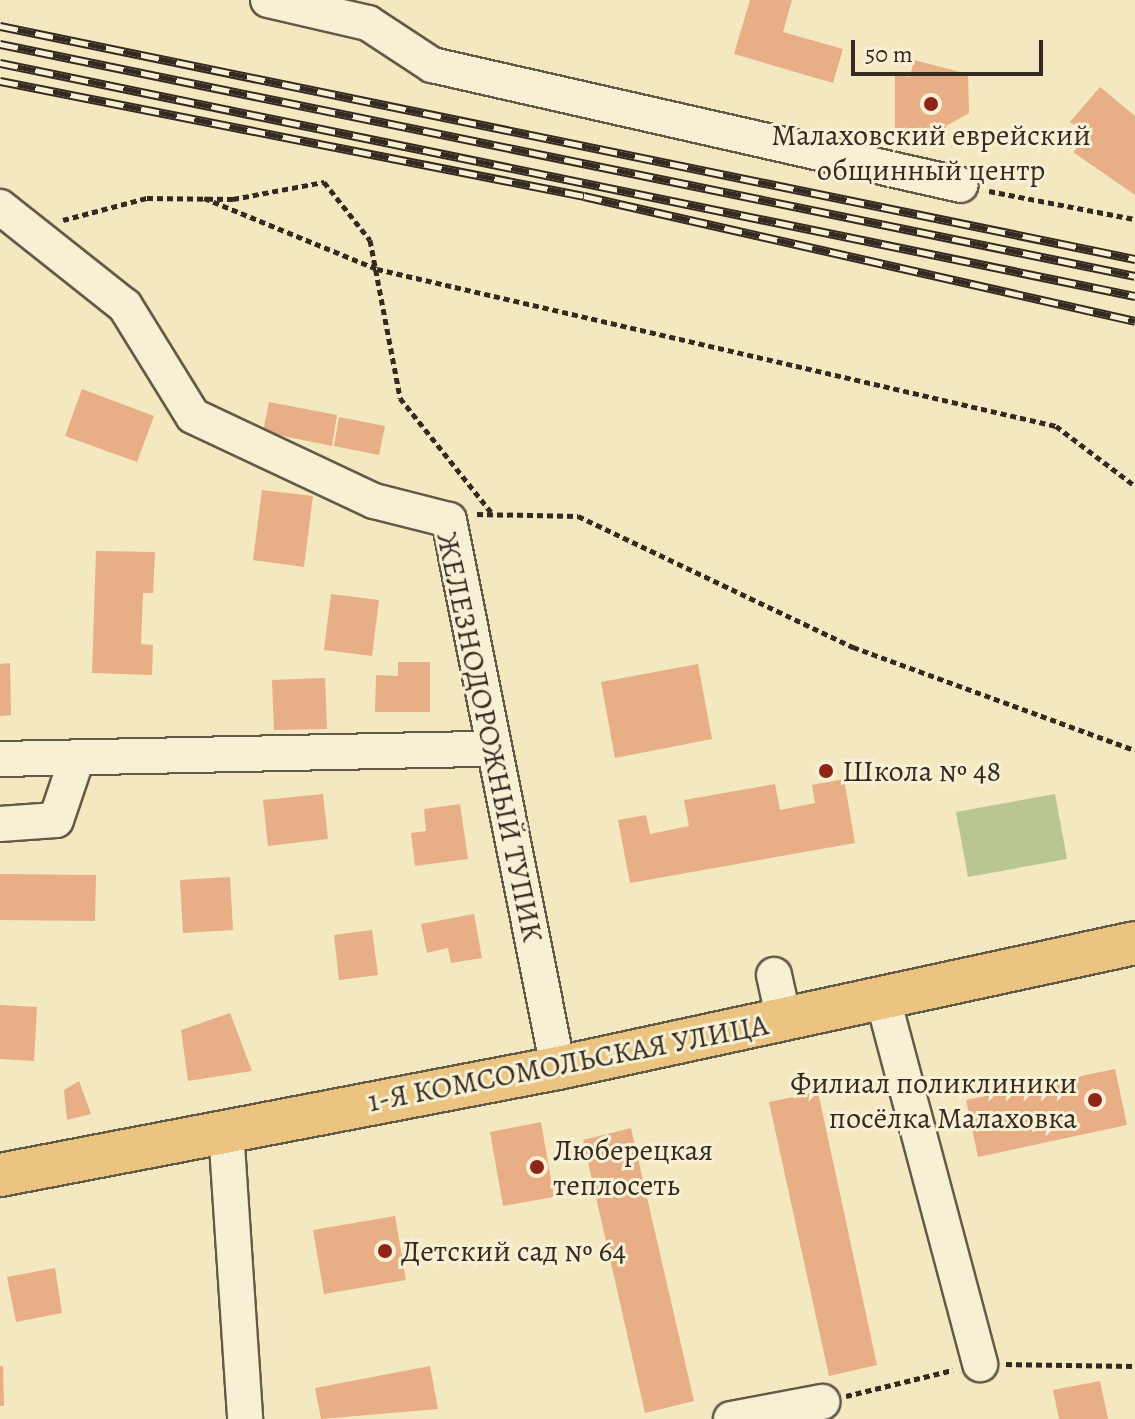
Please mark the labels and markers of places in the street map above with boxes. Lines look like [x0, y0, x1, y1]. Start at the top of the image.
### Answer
marker: Малаховский еврейский общинный центр [922, 95, 940, 113]
place label: Малаховский еврейский общинный центр [771, 117, 1091, 188]
place label: Школа № 48 [842, 753, 1001, 789]
marker: Школа № 48 [817, 762, 835, 780]
place label: Филиал поликлиники посёлка Малаховка [790, 1065, 1077, 1136]
marker: Филиал поликлиники посёлка Малаховка [1084, 1089, 1106, 1111]
place label: Люберецкая теплосеть [553, 1132, 713, 1202]
marker: Люберецкая теплосеть [528, 1158, 546, 1176]
place label: Детский сад № 64 [401, 1233, 626, 1269]
marker: Детский сад № 64 [376, 1242, 394, 1260]

